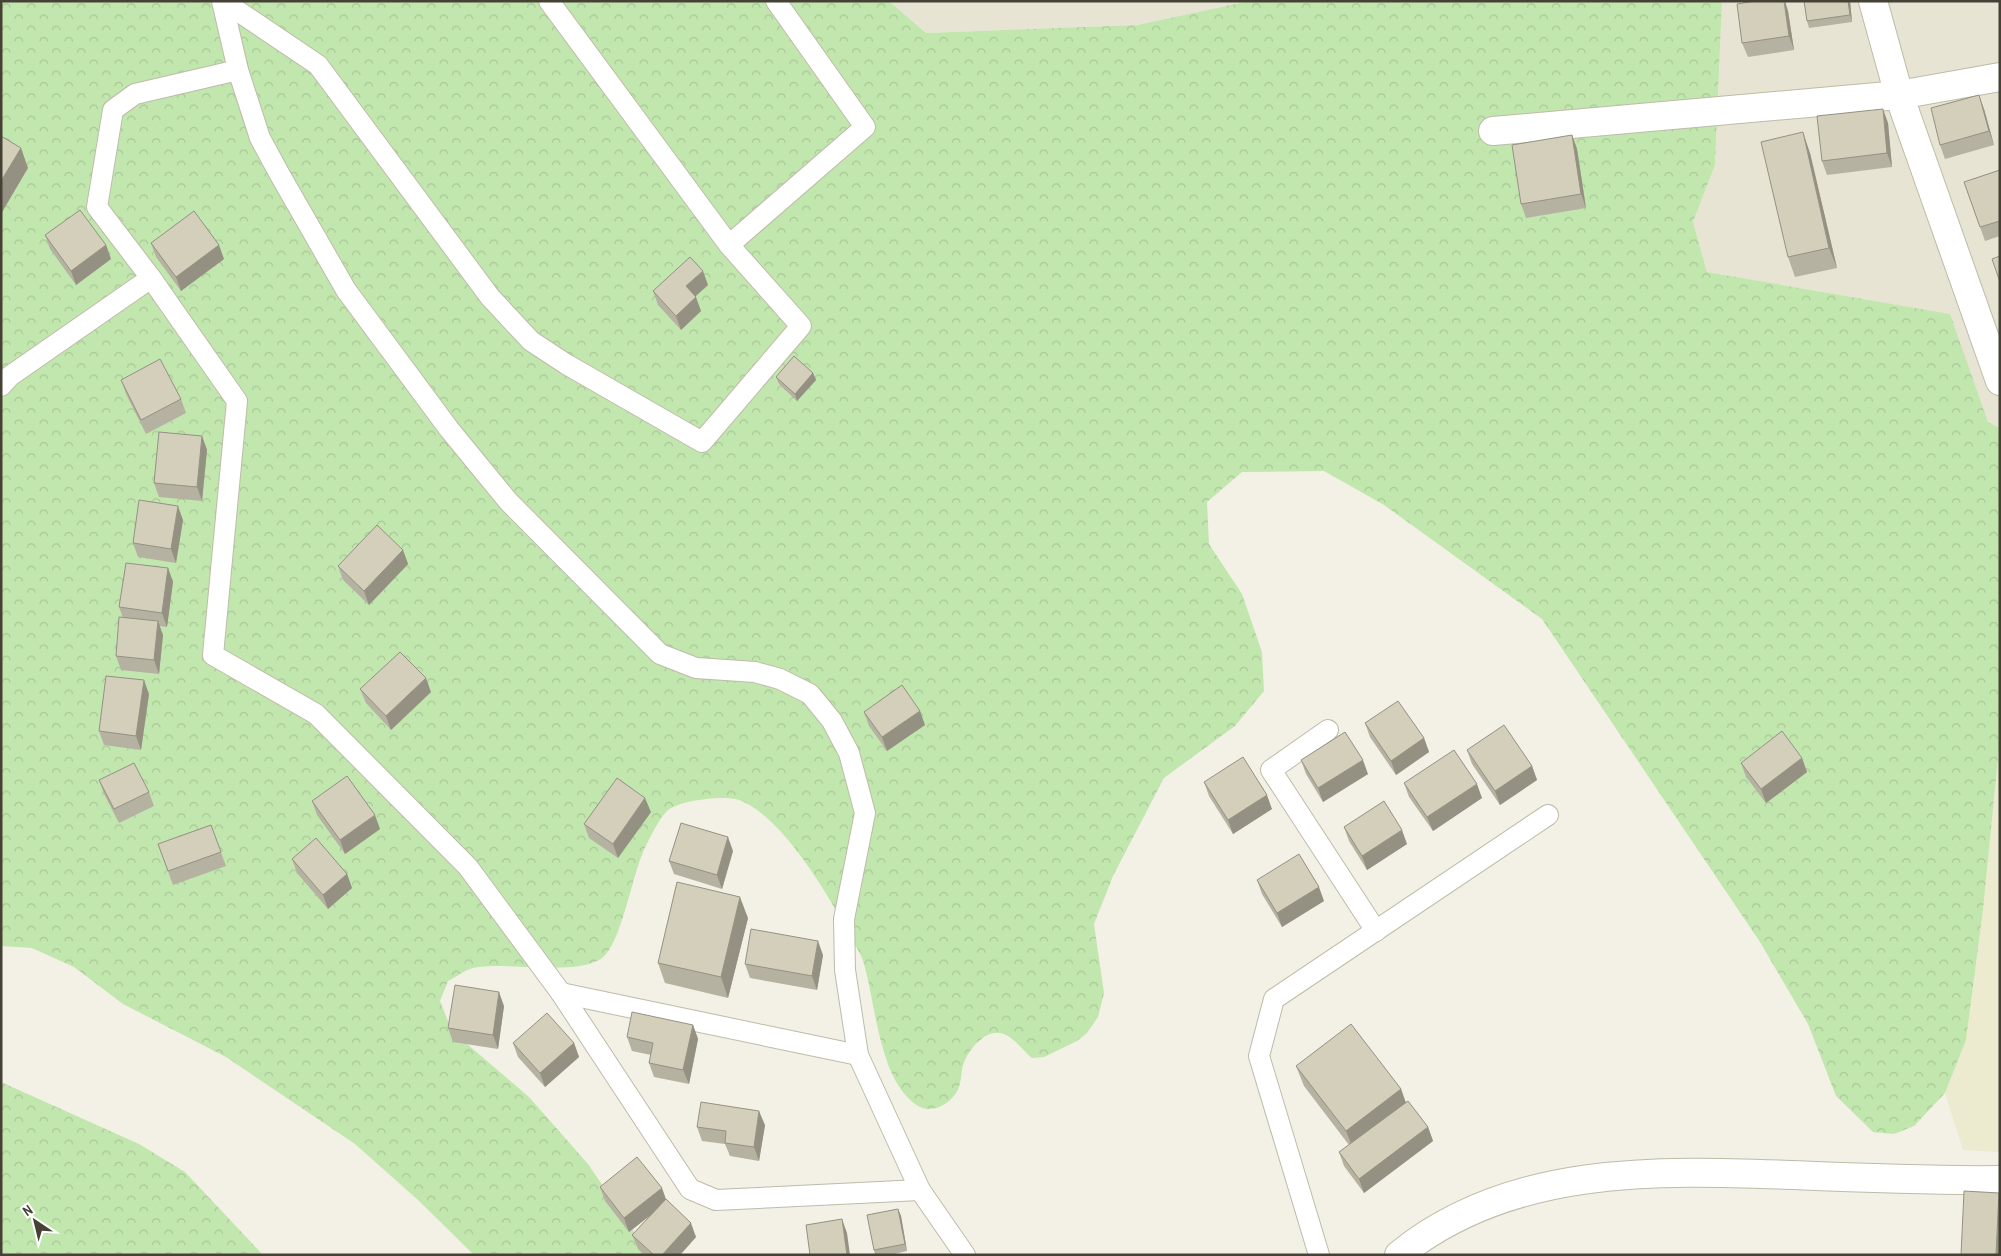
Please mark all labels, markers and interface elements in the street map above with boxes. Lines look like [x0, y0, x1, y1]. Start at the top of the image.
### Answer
north arrow [10, 1196, 60, 1246]
text: N [19, 1201, 36, 1220]

